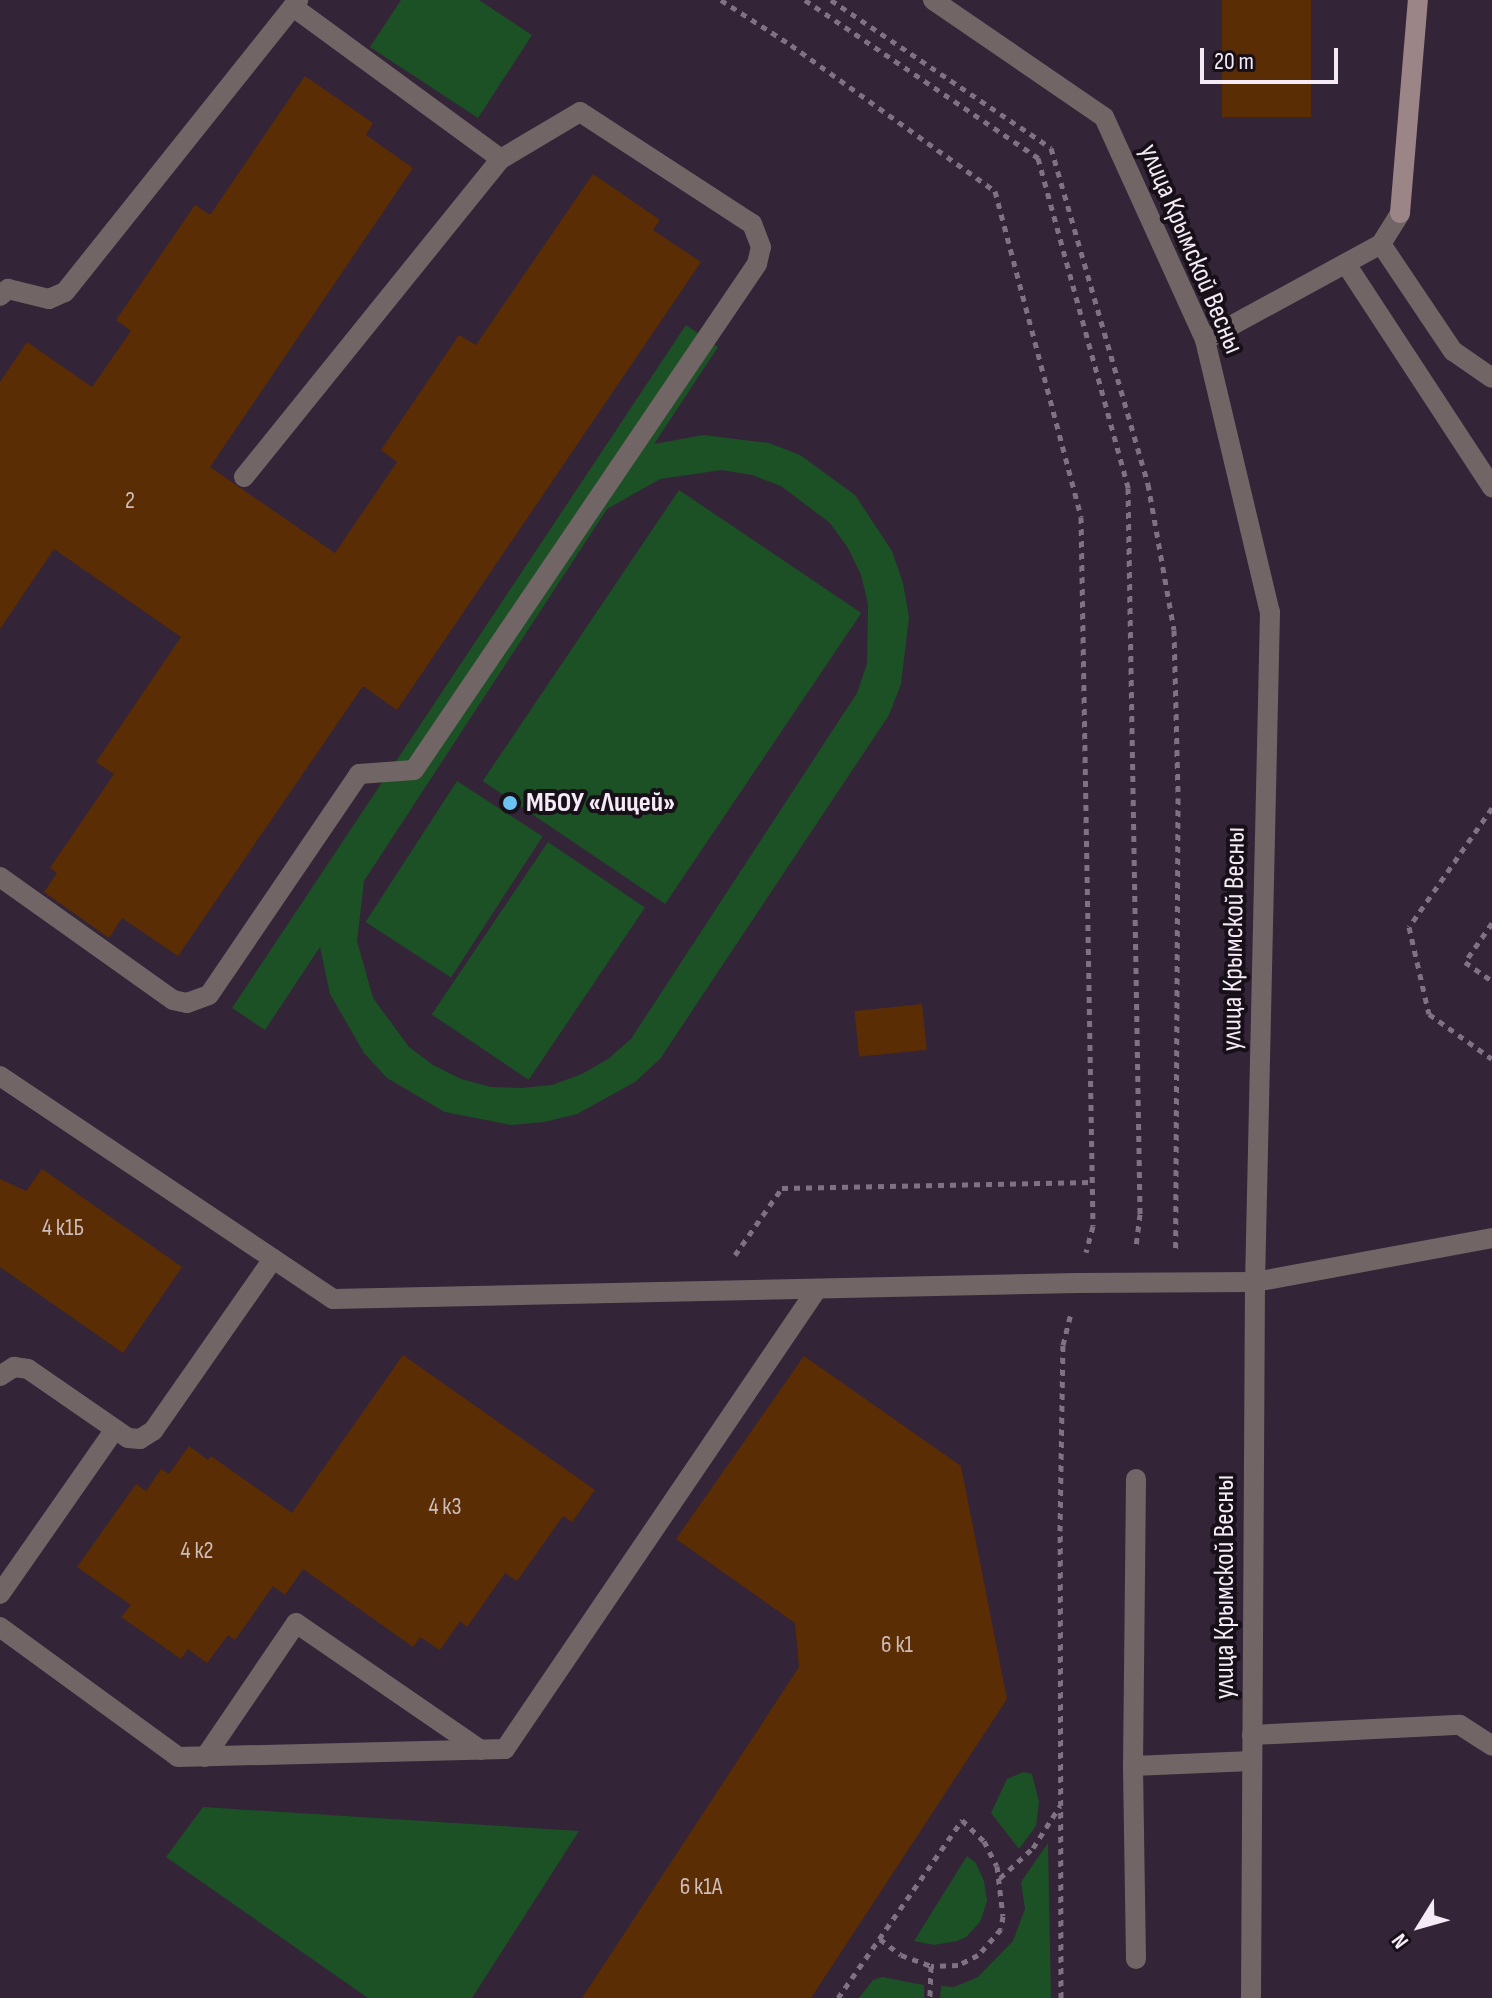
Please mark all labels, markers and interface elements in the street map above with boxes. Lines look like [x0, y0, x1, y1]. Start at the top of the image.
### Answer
scale bar [1204, 32, 1342, 82]
text: 20 m [1214, 47, 1254, 76]
street label: улица Крымской Весны [1132, 139, 1250, 359]
house number: 2 [125, 487, 135, 515]
place label: МБОУ «Лицей» [526, 786, 675, 820]
marker: МБОУ «Лицей» [501, 794, 519, 812]
street label: улица Крымской Весны [1215, 826, 1253, 1052]
house number: 4 к1Б [42, 1214, 84, 1242]
street label: улица Крымской Весны [1208, 1475, 1242, 1699]
house number: 4 к3 [429, 1493, 461, 1521]
house number: 4 к2 [181, 1537, 213, 1565]
house number: 6 к1 [881, 1631, 913, 1659]
house number: 6 к1А [680, 1873, 722, 1901]
north arrow [1380, 1886, 1460, 1966]
text: N [1386, 1928, 1415, 1954]

